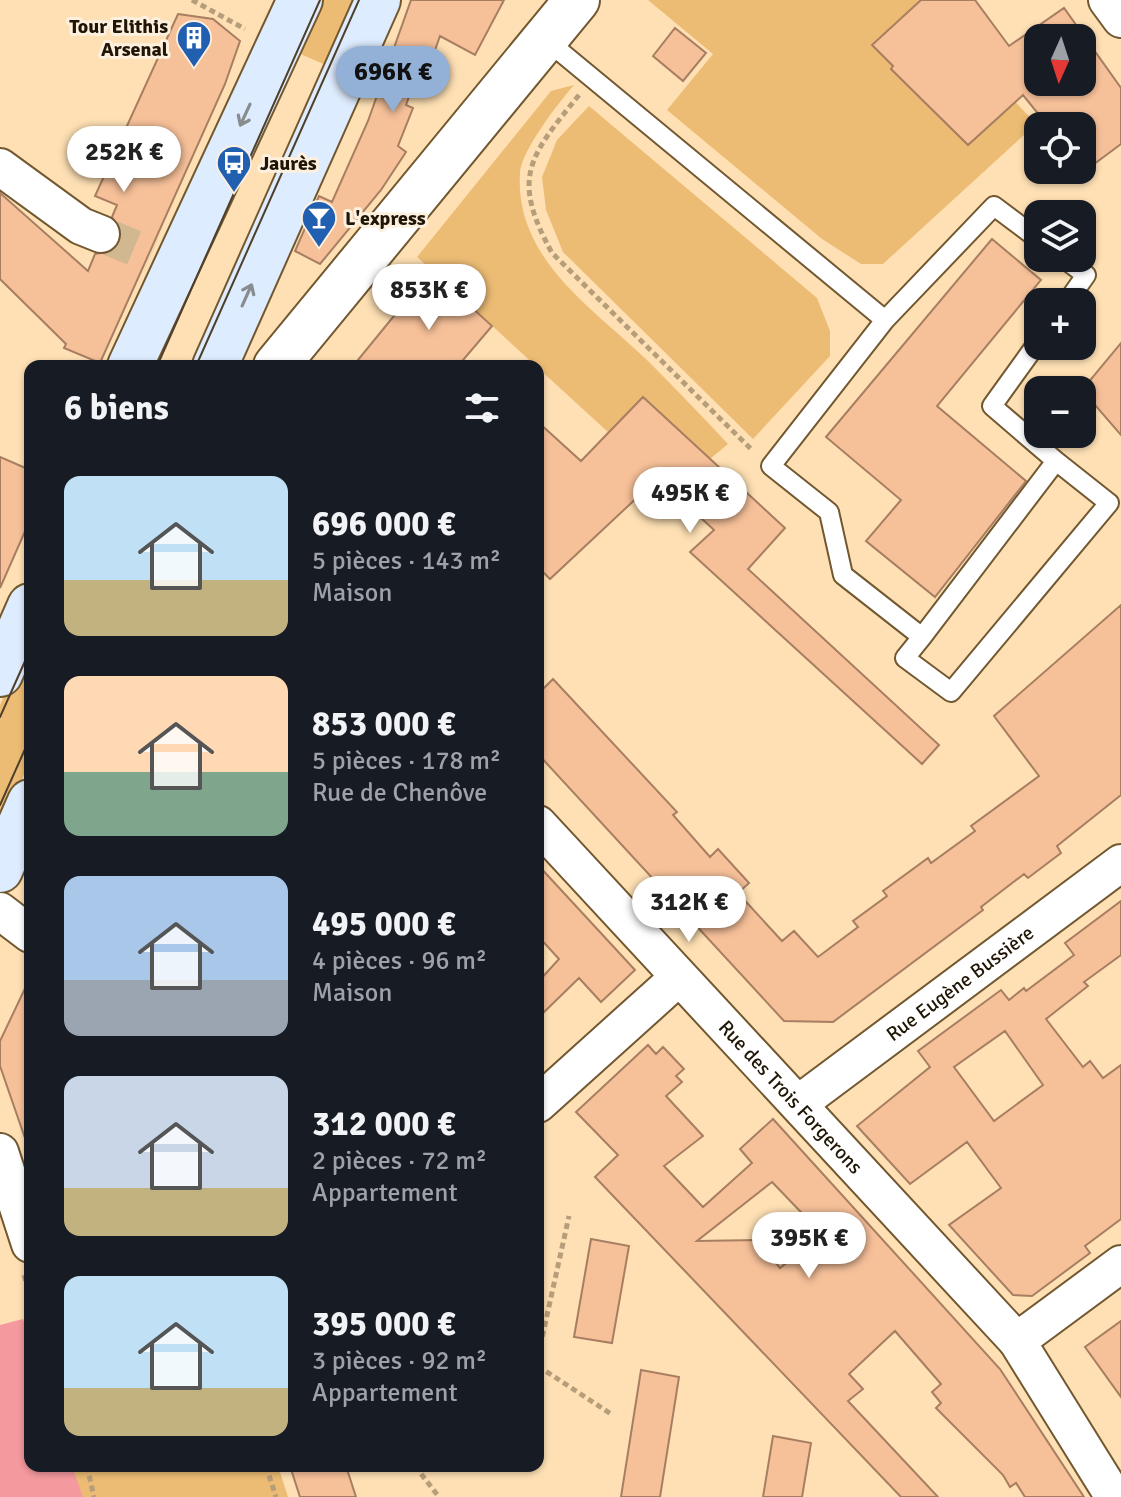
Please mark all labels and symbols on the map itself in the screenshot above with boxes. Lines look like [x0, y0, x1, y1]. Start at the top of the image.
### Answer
place label: Tour Elithis Arsenal [69, 14, 168, 62]
building icon: Tour Elithis Arsenal [175, 19, 213, 69]
north arrow [1024, 24, 1096, 96]
pin: 696K € [328, 46, 458, 114]
one-way arrow [237, 102, 252, 126]
pin: 252K € [59, 126, 189, 194]
bus stop icon: Jaurès [215, 144, 253, 194]
place label: Jaurès [260, 151, 317, 176]
bar icon: L'express [300, 199, 338, 249]
place label: L'express [345, 206, 426, 231]
pin: 853K € [364, 264, 494, 332]
one-way arrow [241, 283, 256, 308]
pin: 495K € [625, 467, 755, 535]
pin: 312K € [624, 876, 754, 944]
street label: Rue Eugène Bussière [881, 920, 1039, 1047]
street label: Rue des Trois Forgerons [713, 1015, 868, 1179]
pin: 395K € [744, 1212, 874, 1280]

